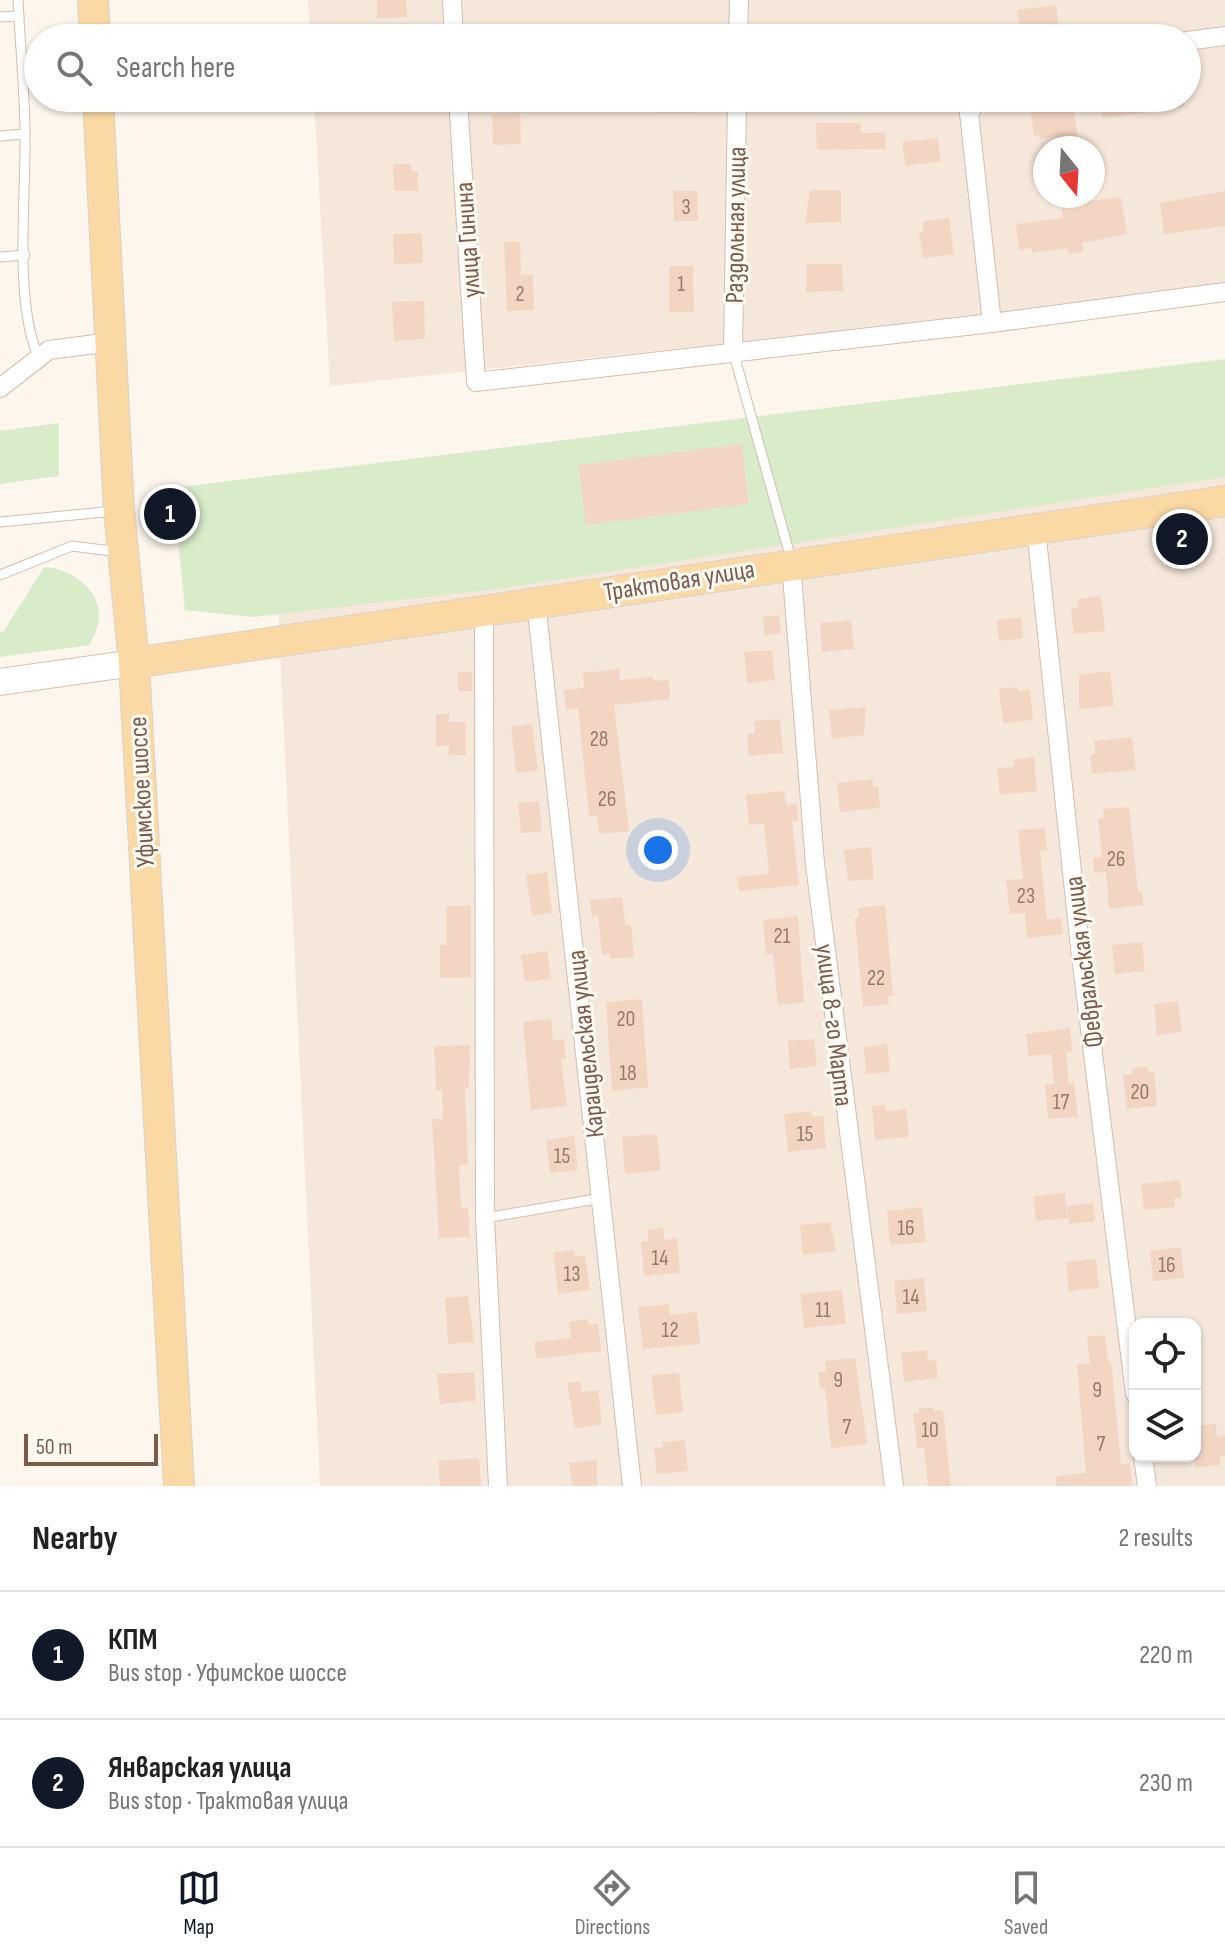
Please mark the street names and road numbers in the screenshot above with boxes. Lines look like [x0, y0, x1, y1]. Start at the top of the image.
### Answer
street label: Раздольная улица [720, 146, 753, 304]
street label: улица Гинина [449, 181, 488, 299]
street label: Трактовая улица [601, 554, 757, 609]
street label: Уфимское шоссе [123, 716, 162, 868]
street label: Февральская улица [1059, 874, 1110, 1049]
street label: улица 8-го Марта [808, 942, 859, 1108]
street label: Караидельская улица [561, 948, 612, 1139]

